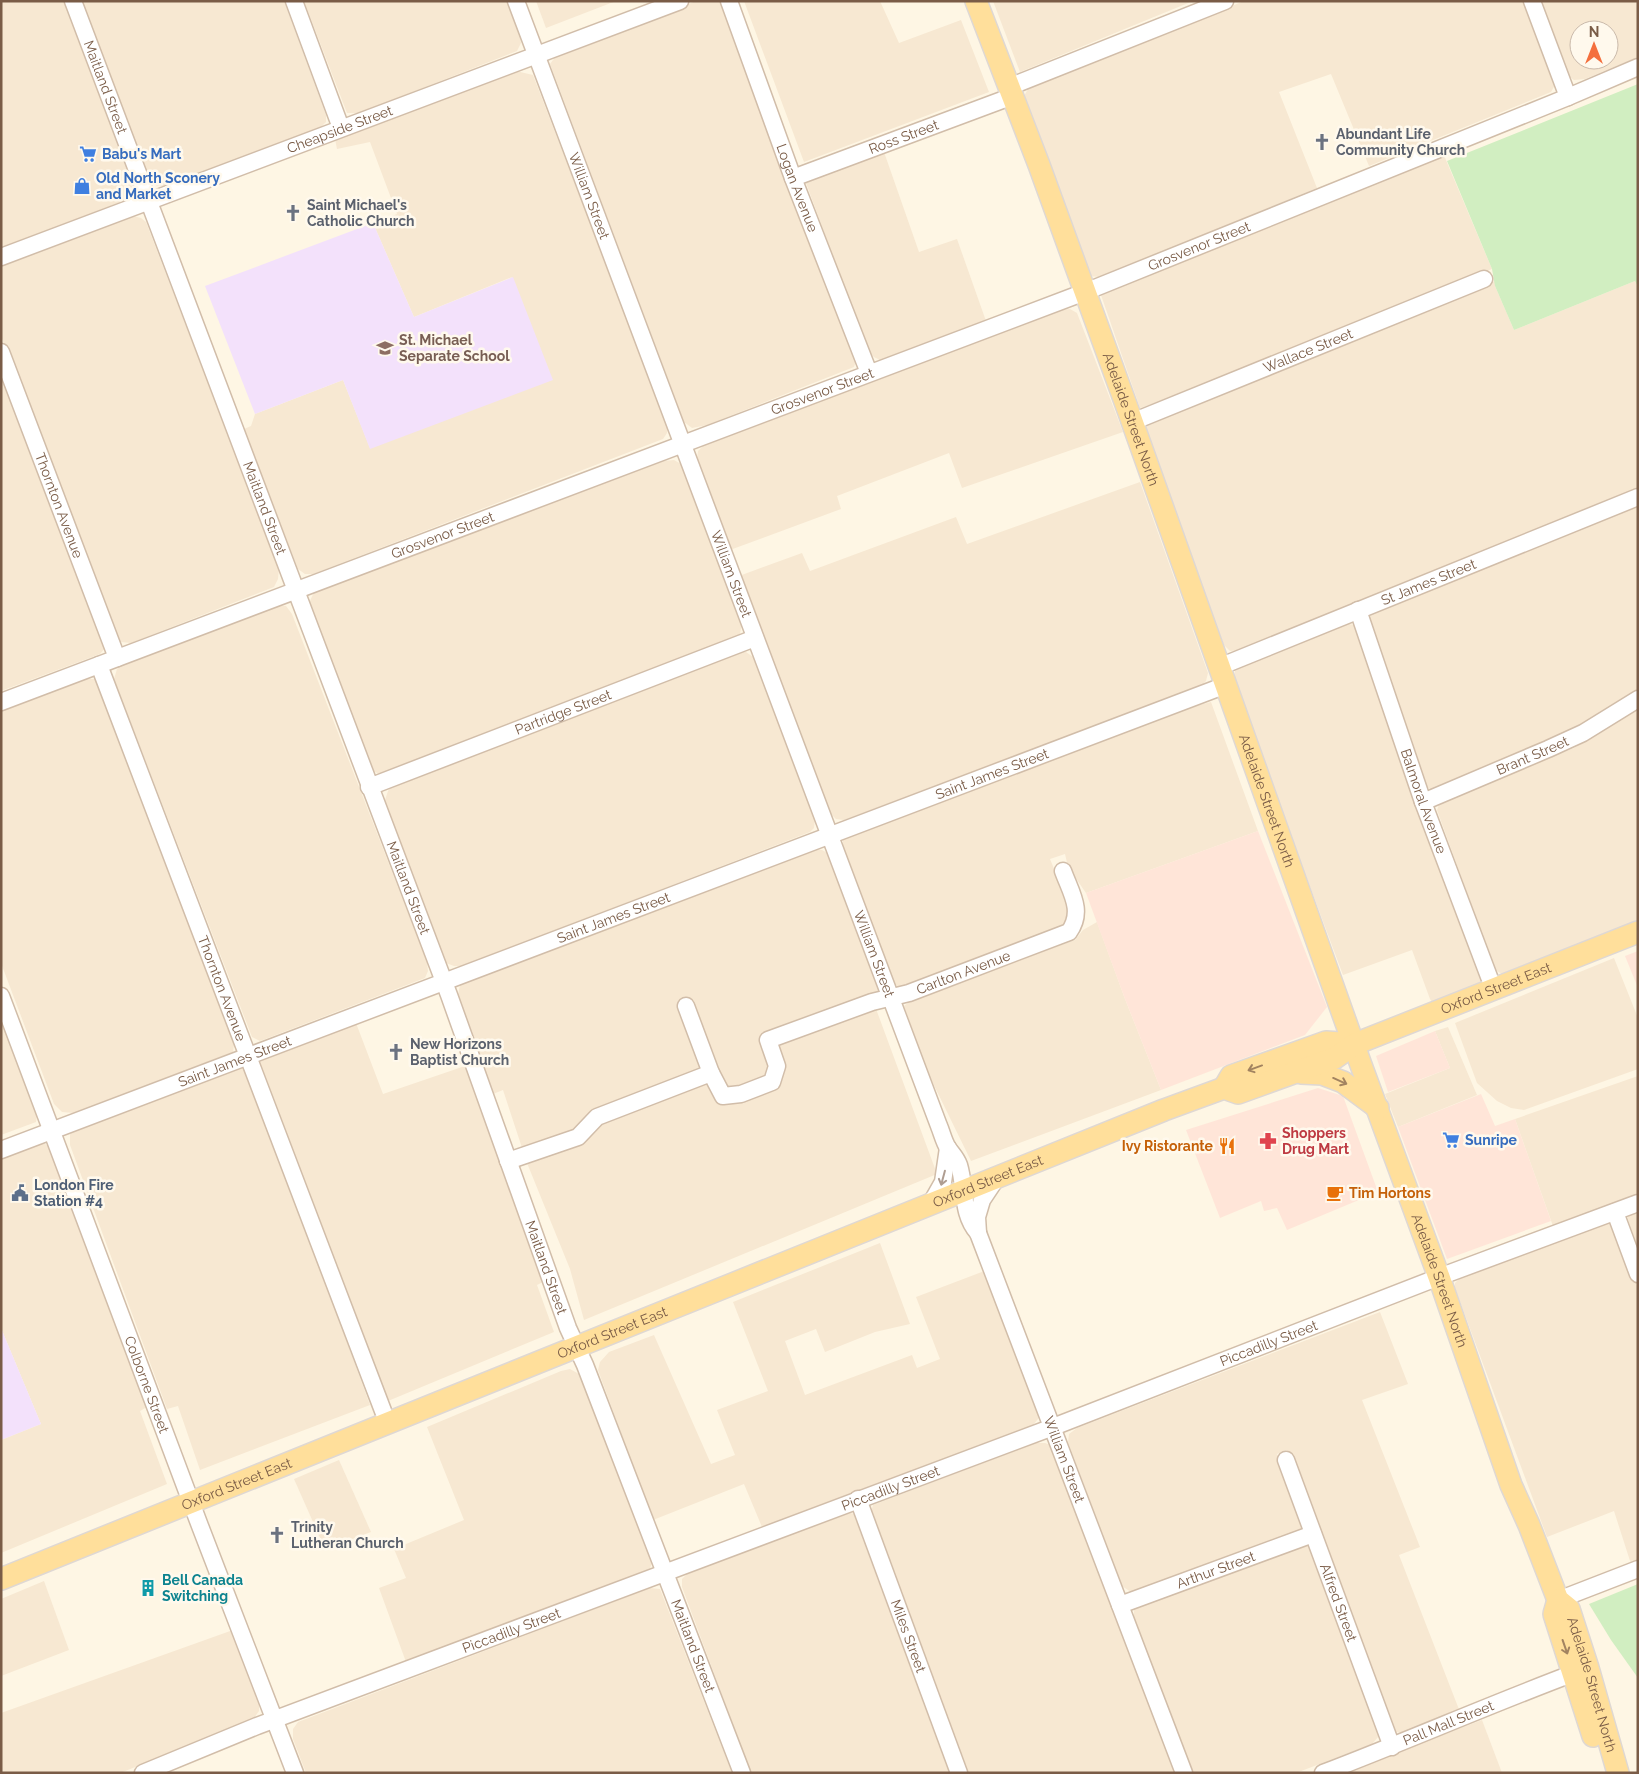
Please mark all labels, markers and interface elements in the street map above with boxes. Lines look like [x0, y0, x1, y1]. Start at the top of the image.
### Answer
north arrow [1569, 20, 1619, 70]
text: N [1589, 24, 1599, 40]
street label: Maitland Street [81, 38, 131, 136]
street label: Cheapside Street [285, 102, 395, 156]
street label: Ross Street [866, 116, 941, 157]
place label: Abundant Life Community Church [1336, 126, 1465, 158]
church icon: Abundant Life Community Church [1312, 132, 1332, 152]
street label: Logan Avenue [773, 142, 821, 234]
supermarket icon: Babu's Mart [78, 144, 98, 164]
place label: Babu's Mart [102, 146, 182, 162]
street label: William Street [566, 150, 613, 242]
place label: Old North Sconery and Market [96, 170, 220, 202]
shop icon: Old North Sconery and Market [72, 176, 92, 196]
place label: Saint Michael's Catholic Church [307, 197, 415, 229]
church icon: Saint Michael's Catholic Church [283, 203, 303, 223]
street label: Grosvenor Street [1146, 218, 1253, 274]
street label: Wallace Street [1261, 325, 1355, 376]
place label: St. Michael Separate School [399, 332, 510, 364]
school or university icon: St. Michael Separate School [375, 338, 395, 358]
street label: Adelaide Street North [1100, 350, 1162, 488]
street label: Grosvenor Street [769, 365, 876, 418]
street label: Thornton Avenue [32, 450, 86, 560]
street label: Maitland Street [240, 459, 290, 557]
street label: Grosvenor Street [389, 508, 496, 562]
street label: William Street [708, 528, 755, 620]
street label: St James Street [1379, 556, 1478, 608]
street label: Partridge Street [513, 686, 614, 738]
street label: Adelaide Street North [1236, 732, 1298, 870]
street label: Brant Street [1494, 733, 1571, 778]
street label: Saint James Street [933, 745, 1051, 803]
street label: Balmoral Avenue [1398, 747, 1450, 856]
street label: Maitland Street [384, 839, 433, 937]
street label: Saint James Street [555, 889, 672, 946]
street label: William Street [851, 908, 898, 1000]
street label: Thornton Avenue [195, 933, 249, 1043]
street label: Carlton Avenue [914, 947, 1013, 997]
street label: Oxford Street East [1439, 959, 1554, 1017]
street label: Saint James Street [176, 1032, 294, 1090]
place label: New Horizons Baptist Church [410, 1036, 509, 1068]
church icon: New Horizons Baptist Church [386, 1042, 406, 1062]
one-way arrow [1248, 1064, 1263, 1073]
one-way arrow [1332, 1077, 1347, 1087]
place label: Shoppers Drug Mart [1282, 1125, 1350, 1157]
supermarket icon: Sunripe [1441, 1130, 1461, 1150]
pharmacy icon: Shoppers Drug Mart [1258, 1131, 1278, 1151]
place label: Sunripe [1465, 1132, 1518, 1148]
restaurant icon: Ivy Ristorante [1217, 1136, 1237, 1156]
place label: Ivy Ristorante [1122, 1138, 1214, 1154]
street label: Oxford Street East [930, 1152, 1045, 1210]
one-way arrow [938, 1170, 948, 1186]
place label: London Fire Station #4 [34, 1177, 114, 1209]
public building icon: London Fire Station #4 [10, 1183, 30, 1203]
cafe icon: Tim Hortons [1325, 1183, 1345, 1203]
place label: Tim Hortons [1349, 1185, 1431, 1201]
street label: Adelaide Street North [1408, 1212, 1471, 1349]
street label: Maitland Street [522, 1218, 571, 1317]
street label: Oxford Street East [555, 1303, 670, 1362]
street label: Piccadilly Street [1218, 1317, 1320, 1369]
street label: Colborne Street [121, 1334, 172, 1436]
street label: William Street [1041, 1414, 1088, 1505]
street label: Oxford Street East [179, 1455, 294, 1513]
street label: Piccadilly Street [839, 1462, 942, 1514]
place label: Trinity Lutheran Church [291, 1519, 404, 1551]
church icon: Trinity Lutheran Church [267, 1525, 287, 1545]
street label: Arthur Street [1174, 1548, 1258, 1592]
street label: Alfred Street [1317, 1561, 1360, 1644]
place label: Bell Canada Switching [162, 1572, 243, 1604]
building icon: Bell Canada Switching [138, 1578, 158, 1598]
street label: Maitland Street [668, 1597, 718, 1695]
street label: Miles Street [888, 1597, 929, 1675]
street label: Piccadilly Street [460, 1605, 563, 1656]
street label: Adelaide Street North [1564, 1615, 1620, 1754]
one-way arrow [1561, 1638, 1570, 1654]
street label: Pall Mall Street [1401, 1697, 1496, 1749]

